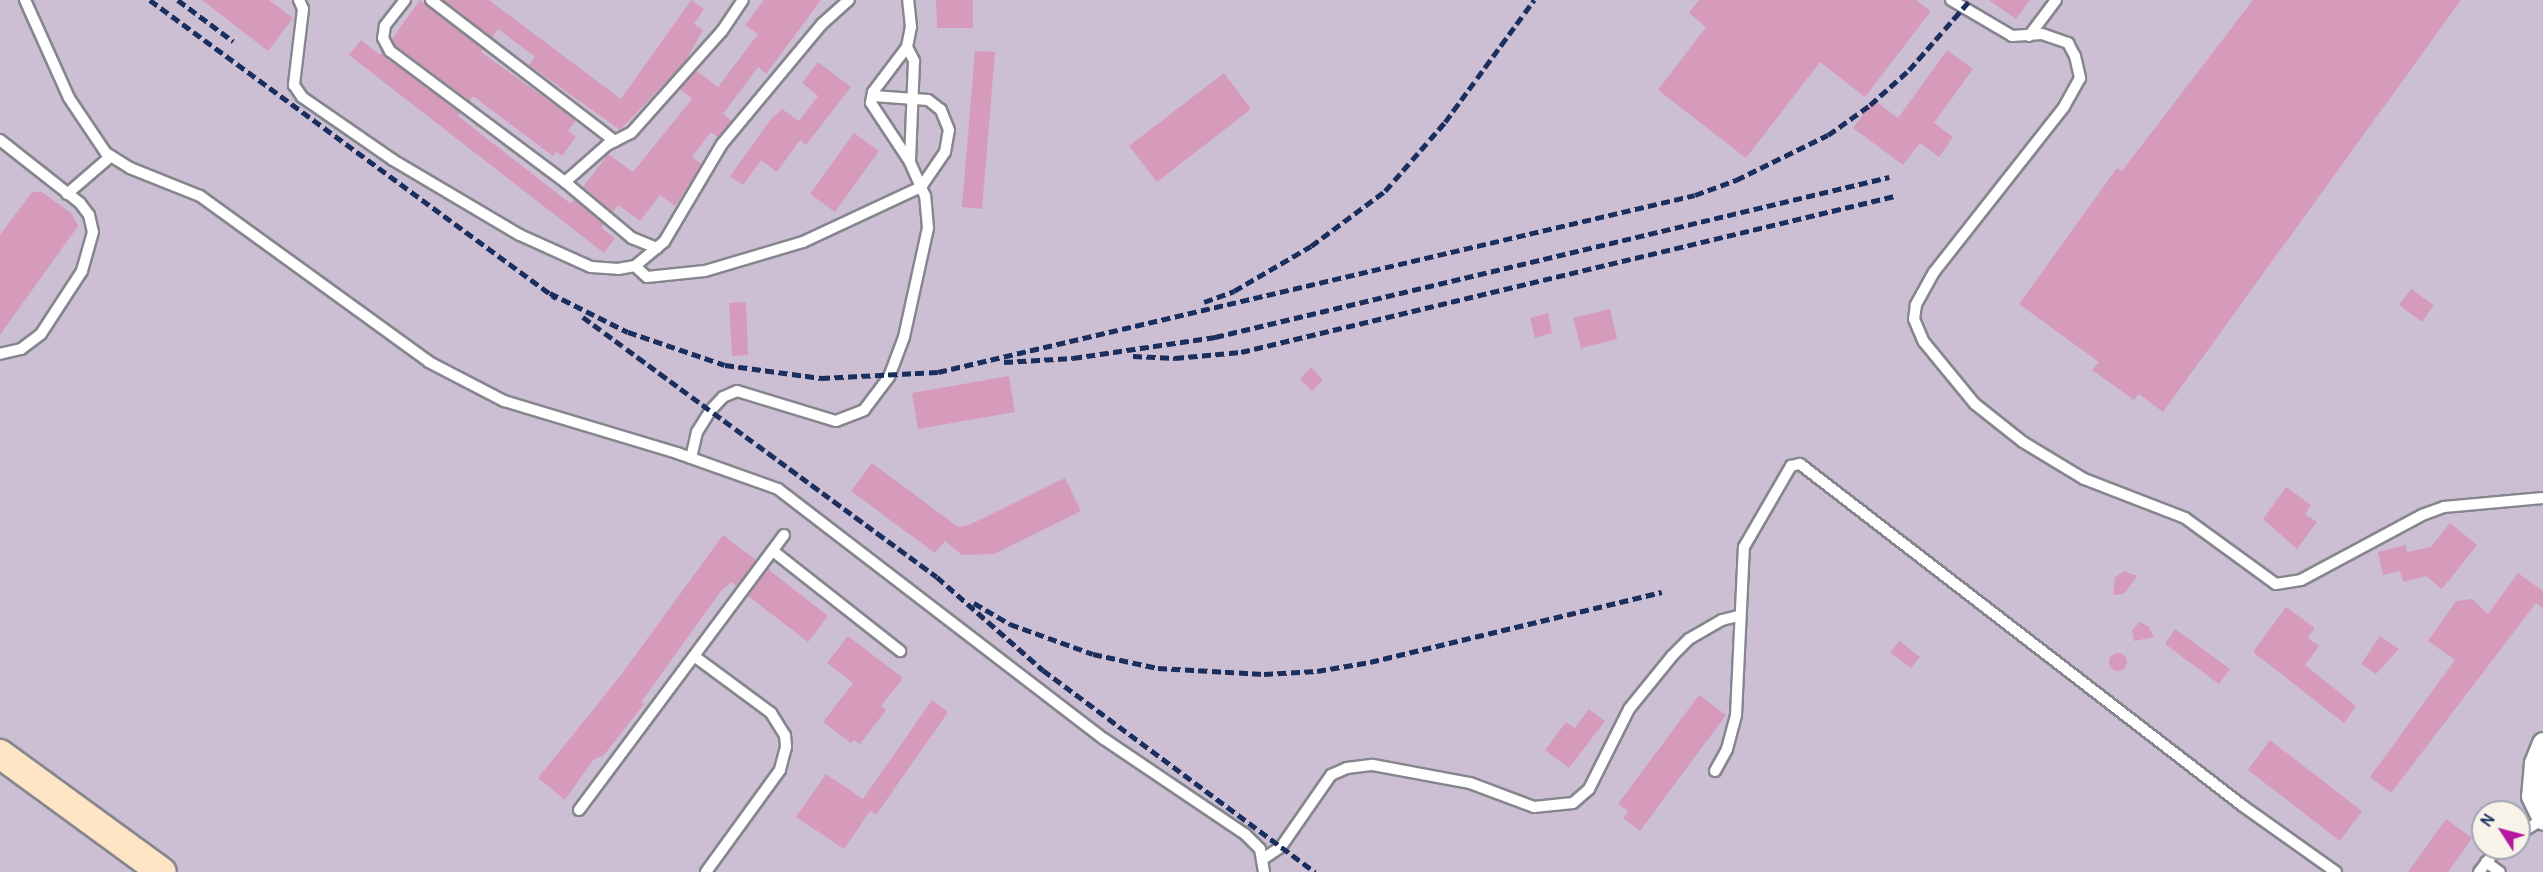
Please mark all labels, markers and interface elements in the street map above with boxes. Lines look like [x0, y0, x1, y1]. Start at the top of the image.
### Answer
north arrow [2471, 800, 2531, 860]
text: N [2477, 810, 2499, 831]

